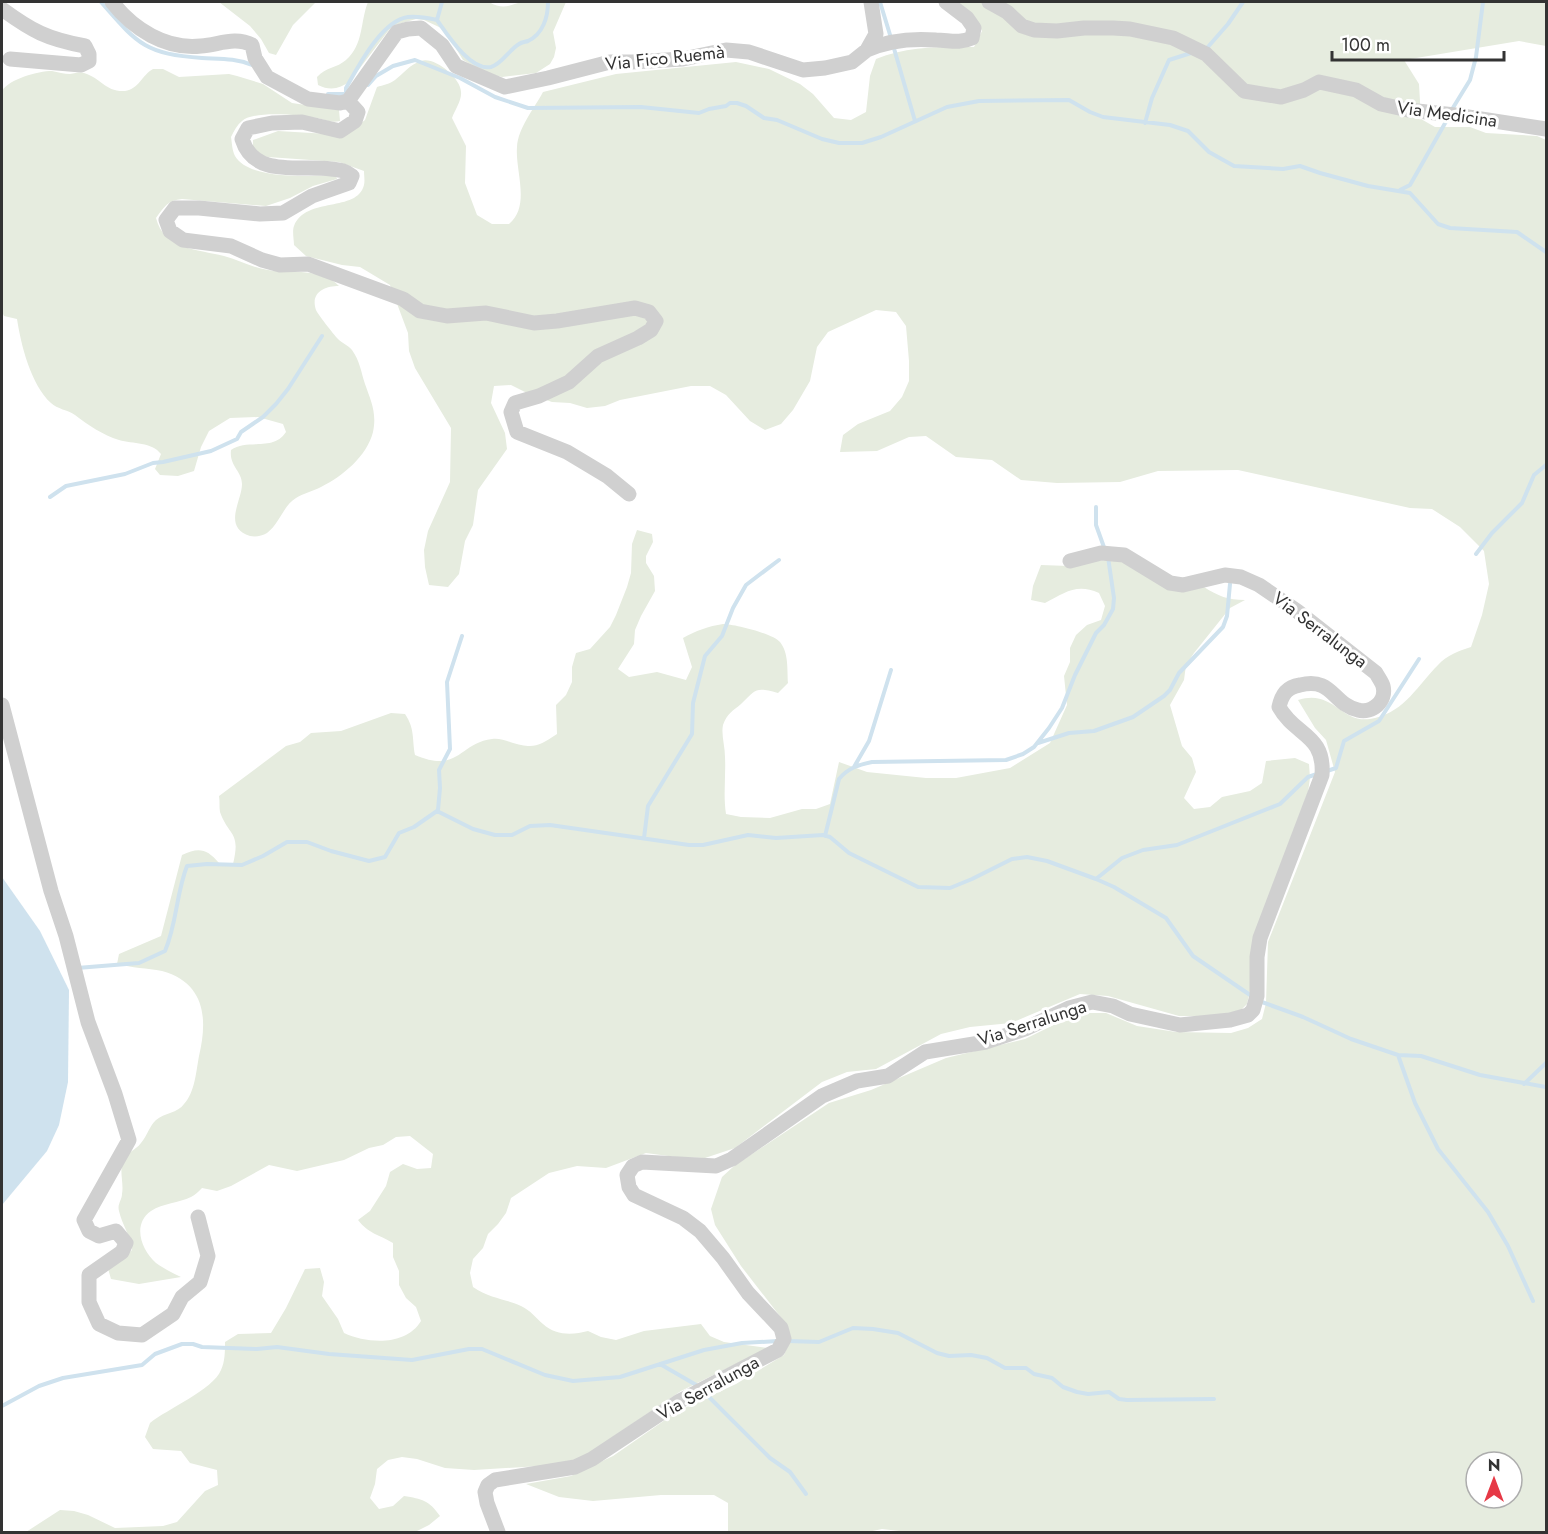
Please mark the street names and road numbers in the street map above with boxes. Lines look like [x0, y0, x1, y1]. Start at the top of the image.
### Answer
street label: Via Fico Ruemà [604, 39, 726, 77]
street label: Via Medicina [1395, 94, 1499, 134]
street label: Via Serralunga [1267, 586, 1373, 674]
street label: Via Serralunga [974, 993, 1090, 1053]
street label: Via Serralunga [652, 1349, 764, 1427]

